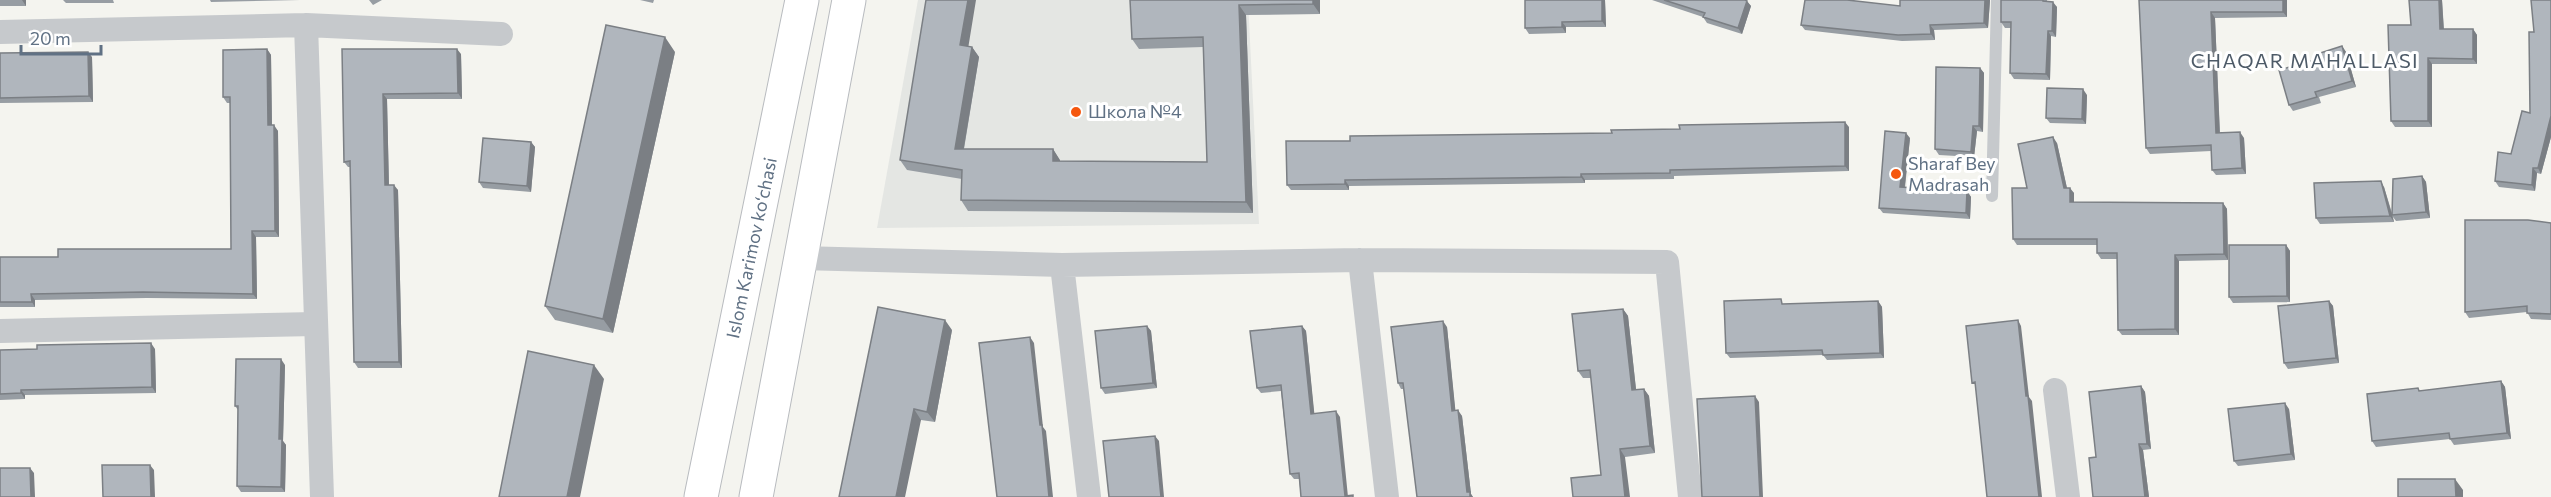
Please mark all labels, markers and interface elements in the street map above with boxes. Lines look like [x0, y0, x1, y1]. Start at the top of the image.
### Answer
scale bar [21, 18, 100, 56]
text: 20 m [30, 27, 71, 49]
district label: CHAQAR MAHALLASI [2191, 48, 2419, 72]
place label: Школа №4 [1088, 100, 1182, 122]
marker: Школа №4 [1069, 105, 1083, 119]
place label: Sharaf Bey Madrasah [1908, 152, 1995, 195]
street label: Islom Karimov ko‘chasi [721, 155, 781, 340]
marker: Sharaf Bey Madrasah [1889, 167, 1903, 181]

